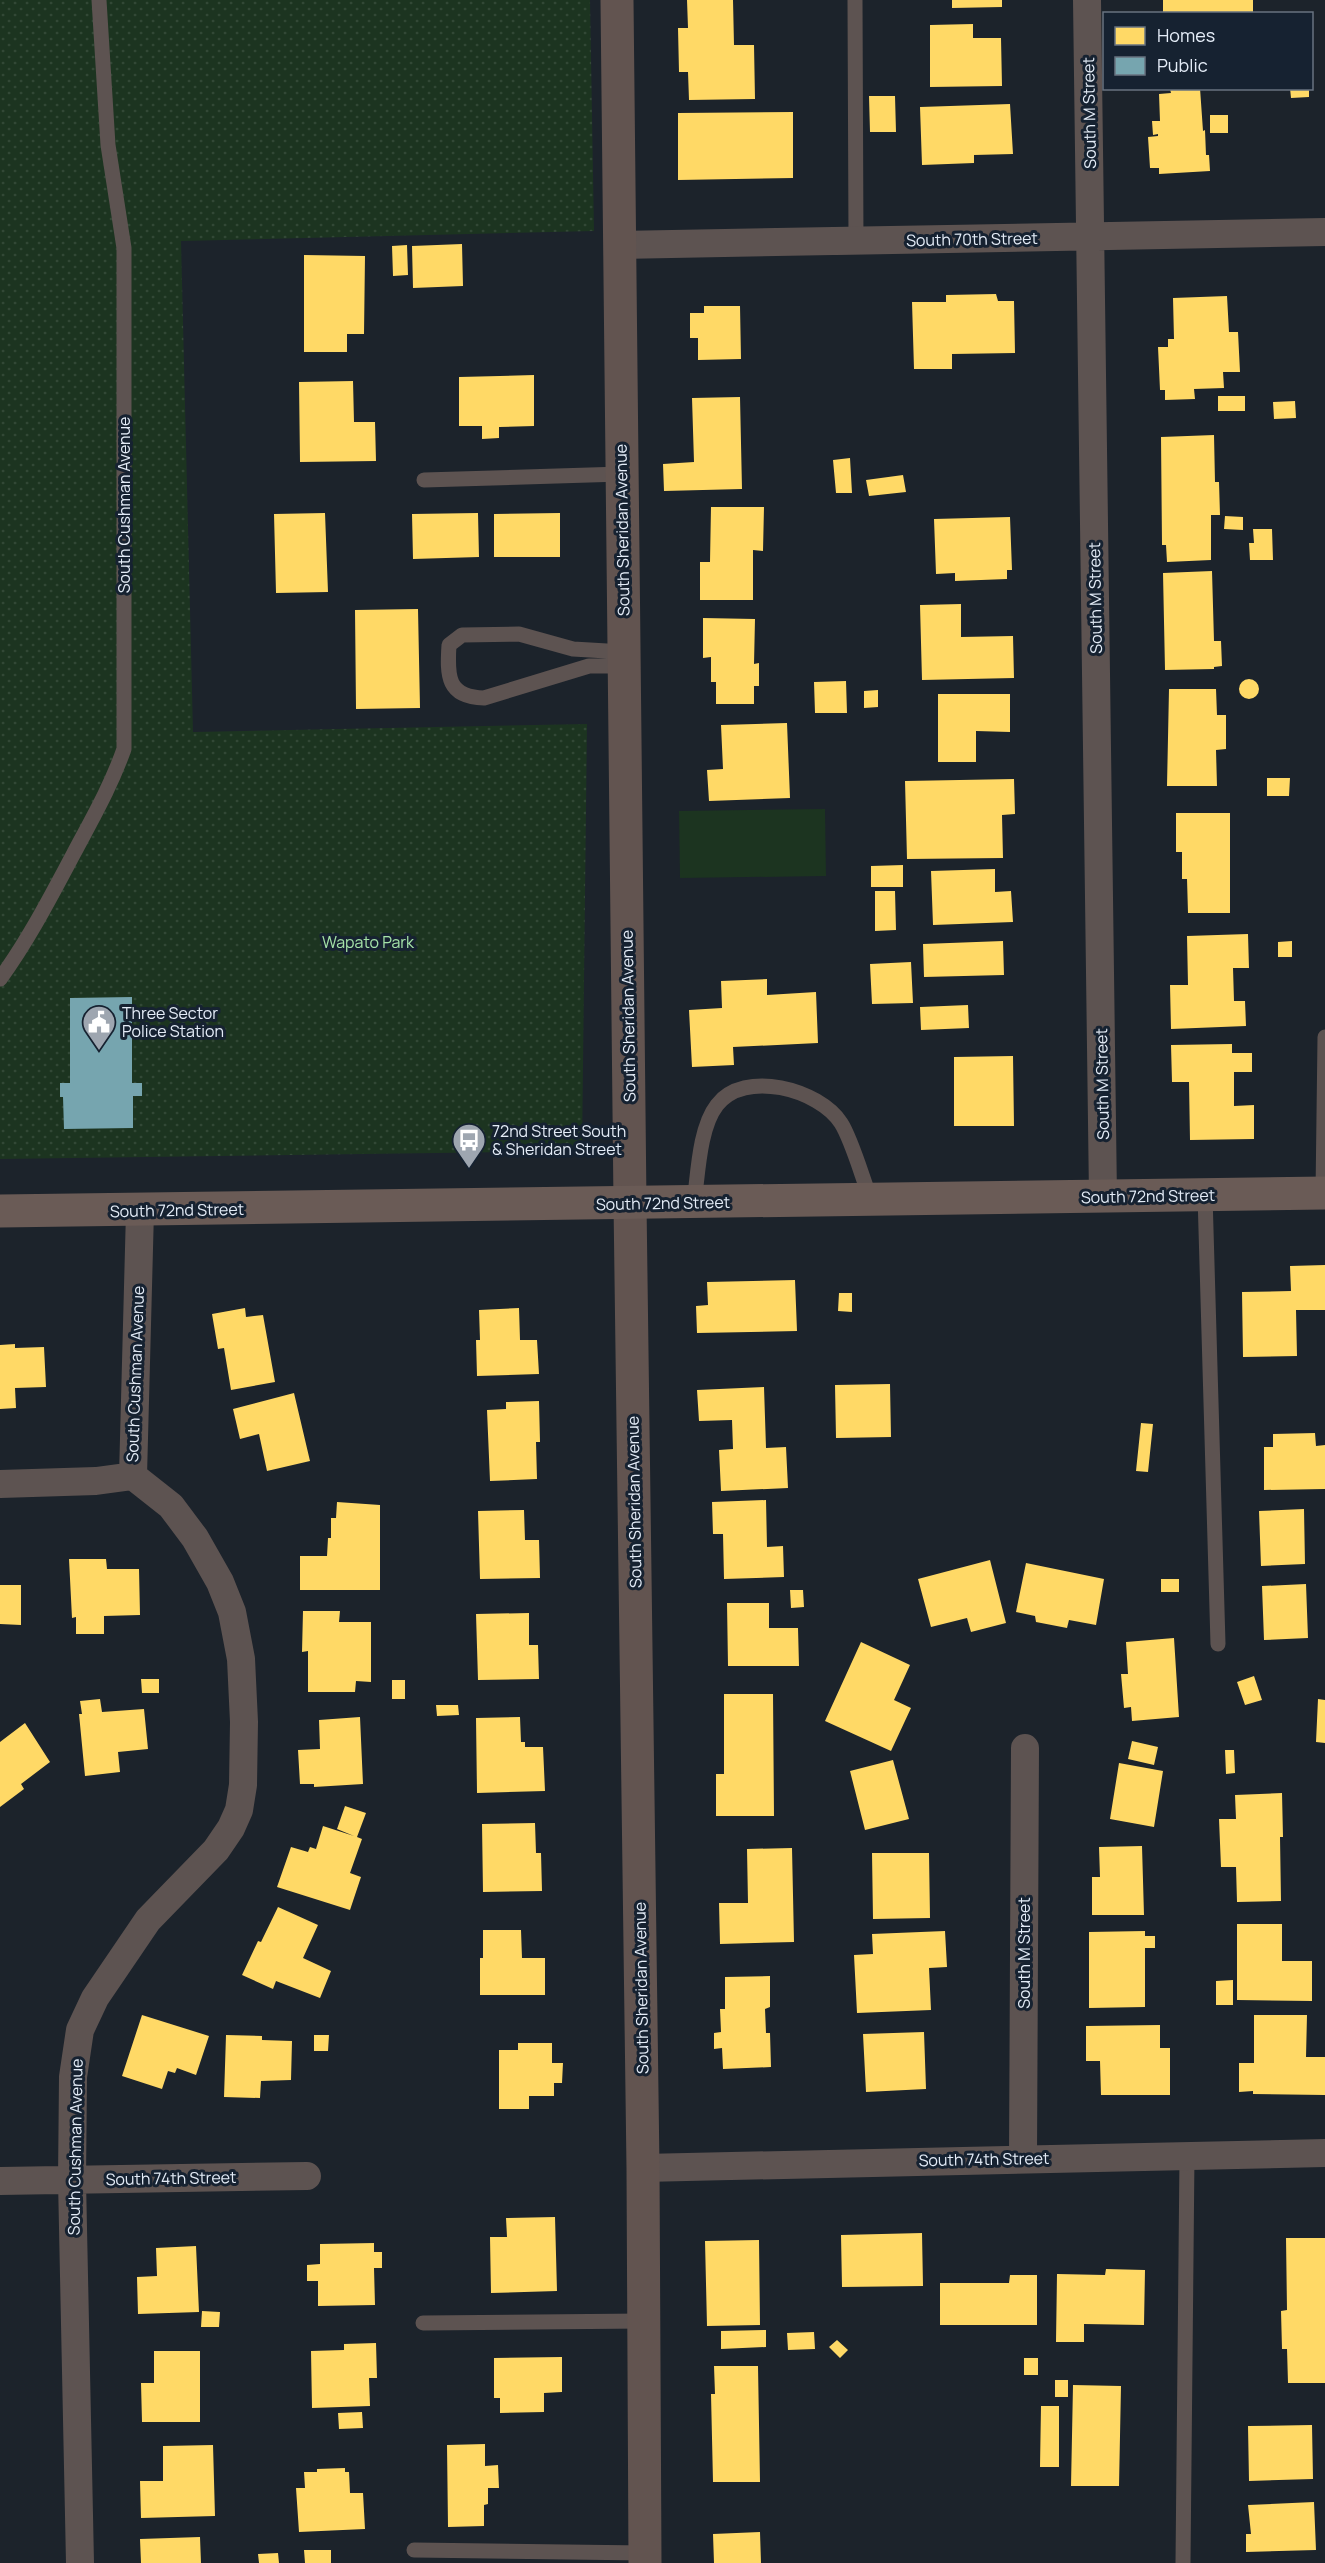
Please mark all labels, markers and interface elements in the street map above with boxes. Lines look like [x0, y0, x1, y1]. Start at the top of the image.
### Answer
legend [1103, 12, 1313, 90]
text: Homes [1157, 23, 1215, 47]
text: Public [1157, 53, 1208, 77]
street label: South M Street [1077, 57, 1101, 169]
street label: South 70th Street [906, 227, 1038, 251]
street label: South Cushman Avenue [113, 417, 135, 593]
street label: South Sheridan Avenue [610, 444, 634, 616]
street label: South M Street [1083, 542, 1107, 654]
street label: South Sheridan Avenue [616, 930, 640, 1102]
park label: Wapato Park [322, 931, 415, 953]
place label: Three Sector Police Station [122, 1002, 224, 1042]
public building icon: Three Sector Police Station [81, 1004, 117, 1051]
street label: South M Street [1090, 1028, 1114, 1140]
place label: 72nd Street South & Sheridan Street [492, 1120, 626, 1160]
bus stop icon: 72nd Street South & Sheridan Street [451, 1122, 487, 1169]
street label: South 72nd Street [1081, 1184, 1215, 1208]
street label: South 72nd Street [596, 1191, 730, 1215]
street label: South 72nd Street [110, 1198, 244, 1222]
street label: South Cushman Avenue [121, 1285, 149, 1463]
street label: South Sheridan Avenue [622, 1416, 646, 1588]
street label: South M Street [1013, 1897, 1035, 2009]
street label: South Sheridan Avenue [629, 1902, 653, 2074]
street label: South Cushman Avenue [62, 2058, 88, 2236]
street label: South 74th Street [918, 2147, 1050, 2171]
street label: South 74th Street [105, 2166, 237, 2190]

